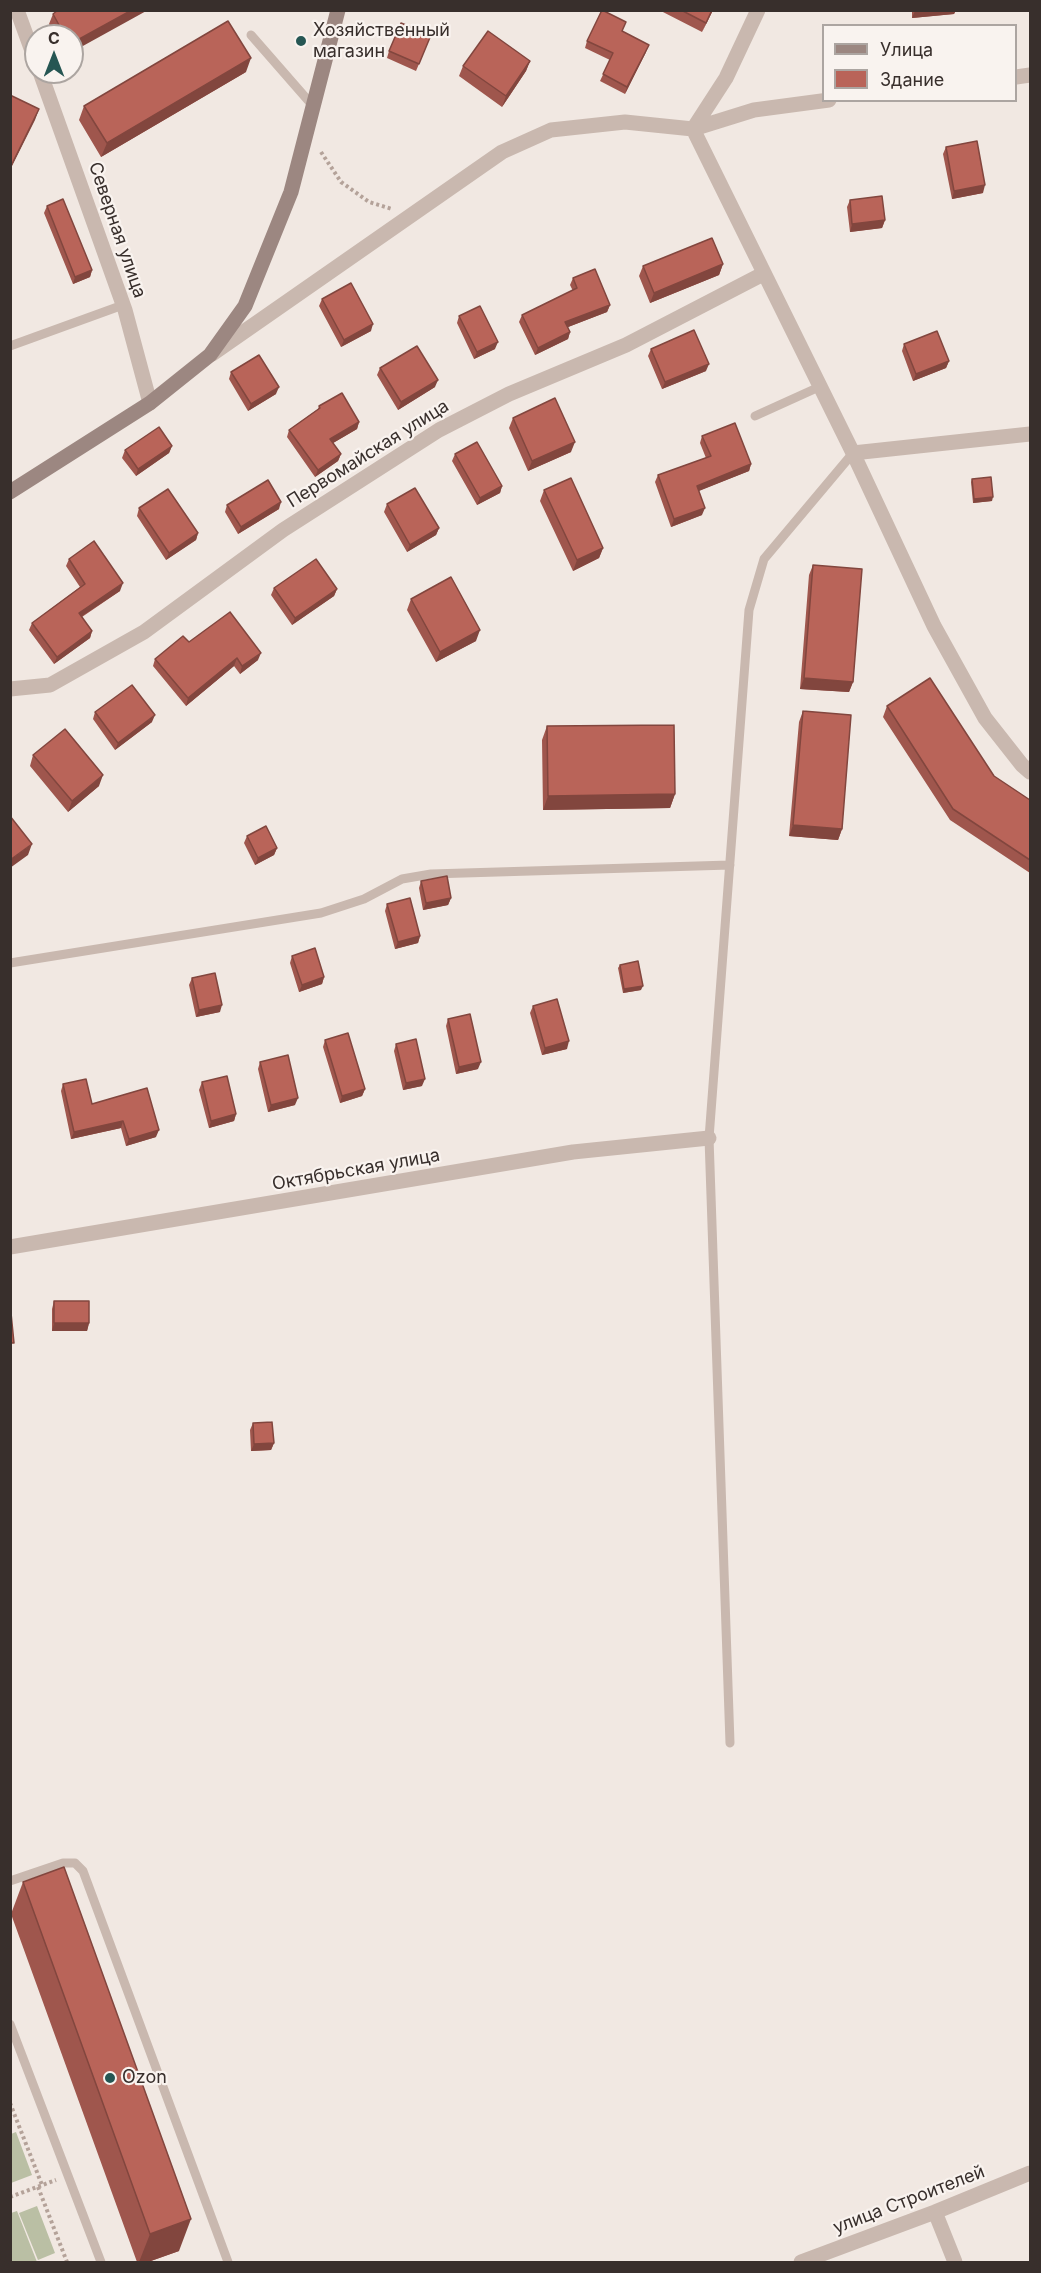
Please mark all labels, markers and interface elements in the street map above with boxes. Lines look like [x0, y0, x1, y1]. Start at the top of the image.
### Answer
place label: Хозяйственный магазин [313, 20, 450, 63]
north arrow [24, 24, 84, 84]
legend [822, 24, 1017, 102]
text: С [48, 28, 60, 48]
marker: Хозяйственный магазин [294, 34, 308, 48]
text: Улица [880, 39, 933, 60]
text: Здание [880, 69, 944, 90]
street label: Северная улица [84, 159, 150, 301]
street label: Первомайская улица [283, 395, 453, 513]
street label: Октябрьская улица [270, 1145, 442, 1195]
place label: Ozon [122, 2067, 167, 2089]
marker: Ozon [103, 2071, 117, 2085]
street label: улица Строителей [830, 2161, 988, 2239]

